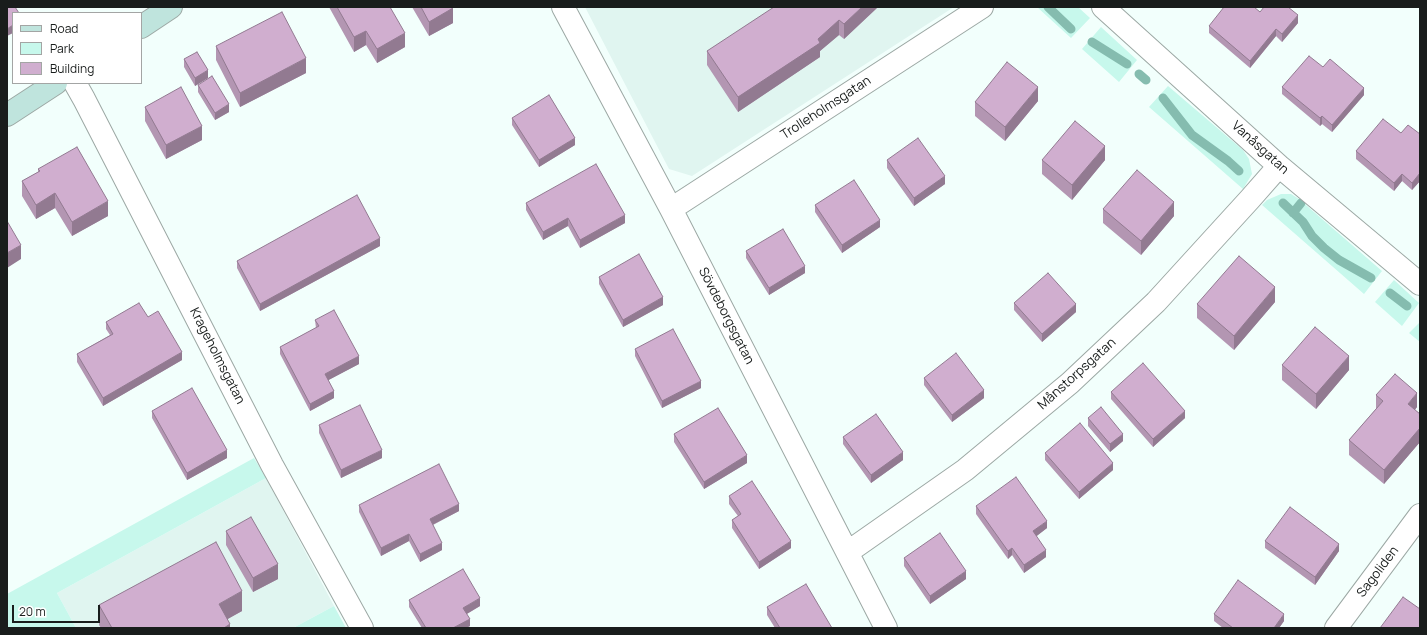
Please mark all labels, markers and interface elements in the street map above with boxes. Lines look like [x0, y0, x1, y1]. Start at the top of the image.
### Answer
legend [12, 12, 142, 84]
text: Road [50, 20, 78, 37]
text: Park [50, 40, 74, 57]
text: Building [50, 60, 94, 77]
street label: Trolleholmsgatan [778, 73, 874, 143]
street label: Vanåsgatan [1228, 118, 1292, 178]
street label: Sövdeborgsgatan [695, 265, 757, 367]
street label: Krageholmsgatan [186, 305, 248, 407]
street label: Månstorpsgatan [1035, 335, 1119, 413]
street label: Sagoliden [1354, 544, 1402, 600]
scale bar [14, 597, 102, 623]
text: 20 m [19, 603, 46, 620]

